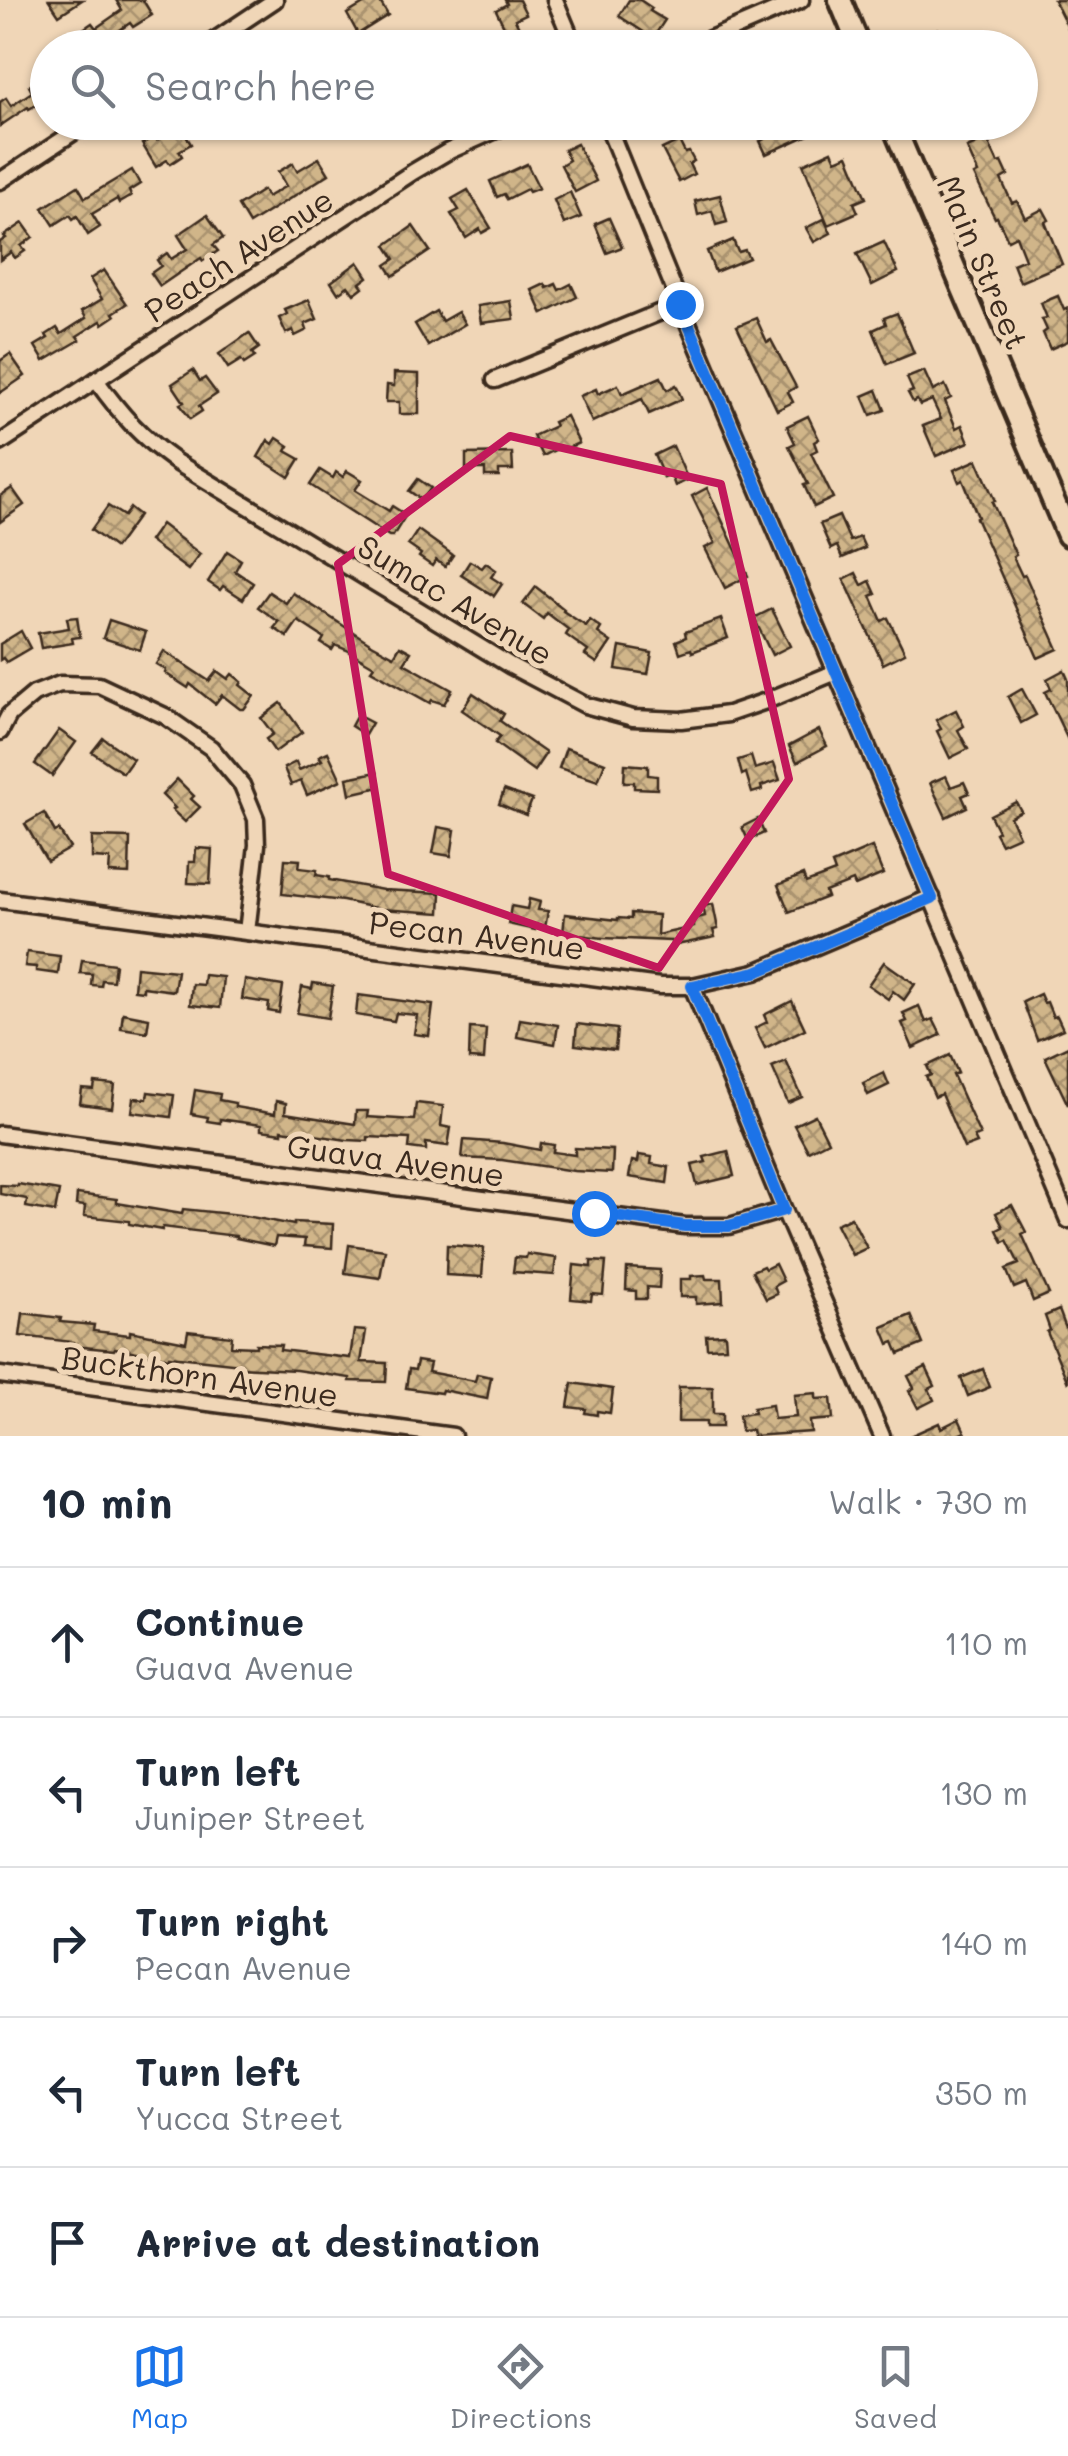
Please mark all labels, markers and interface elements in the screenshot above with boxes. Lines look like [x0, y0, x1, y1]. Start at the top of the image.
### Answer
search box [30, 30, 1038, 140]
icon: search [65, 58, 120, 113]
text: Search here [145, 60, 376, 110]
street label: Main Street [929, 169, 1039, 355]
street label: Peach Avenue [136, 177, 340, 331]
route end [658, 282, 704, 328]
street label: Sumac Avenue [351, 524, 561, 674]
street label: Pecan Avenue [367, 900, 587, 968]
street label: Guava Avenue [285, 1123, 507, 1195]
route start [572, 1191, 618, 1237]
street label: Buckthorn Avenue [59, 1335, 341, 1415]
text: 10 min [40, 1474, 172, 1529]
text: Walk · 730 m [828, 1480, 1028, 1522]
text: Continue [135, 1596, 304, 1646]
icon: ahead [40, 1615, 95, 1670]
text: 110 m [944, 1621, 1028, 1663]
text: Guava Avenue [135, 1646, 354, 1688]
text: Turn left [135, 1746, 301, 1796]
icon: left [40, 1765, 95, 1820]
text: 130 m [939, 1771, 1028, 1813]
text: Juniper Street [135, 1796, 365, 1838]
text: Turn right [135, 1896, 329, 1946]
icon: right [40, 1915, 95, 1970]
text: 140 m [939, 1921, 1028, 1963]
text: Pecan Avenue [135, 1946, 352, 1988]
text: Turn left [135, 2046, 301, 2096]
icon: left [40, 2065, 95, 2120]
text: 350 m [935, 2071, 1028, 2113]
text: Yucca Street [135, 2096, 343, 2138]
icon: arrive [40, 2215, 95, 2270]
text: Arrive at destination [135, 2217, 540, 2267]
tab: Map [131, 2339, 188, 2435]
tab: Directions [450, 2339, 592, 2435]
tab: Saved [854, 2339, 937, 2435]

